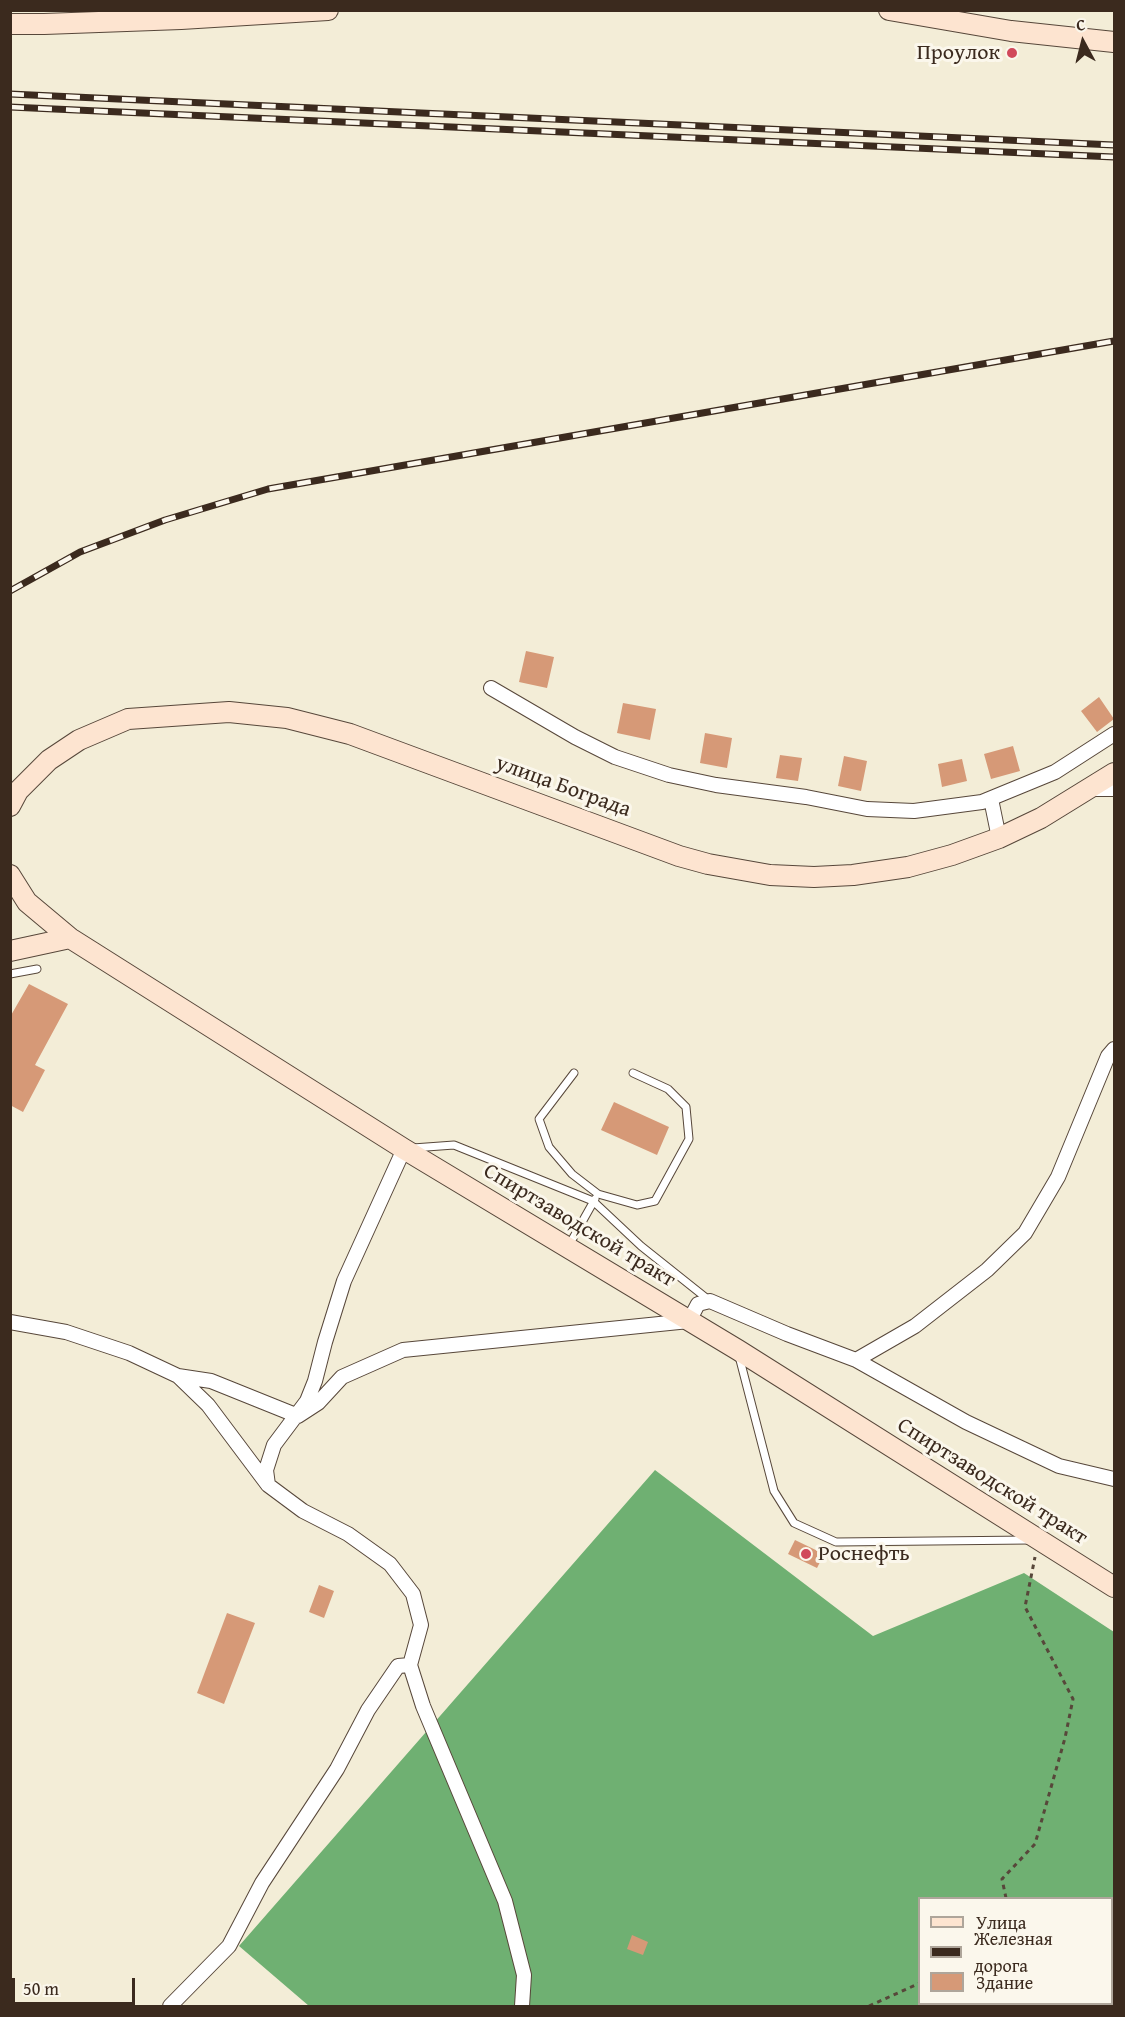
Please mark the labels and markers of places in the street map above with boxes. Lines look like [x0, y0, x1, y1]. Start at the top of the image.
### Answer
place label: Проулок [917, 40, 1000, 66]
marker: Проулок [1005, 46, 1019, 60]
place label: Роснефть [818, 1541, 910, 1567]
marker: Роснефть [799, 1547, 813, 1561]

